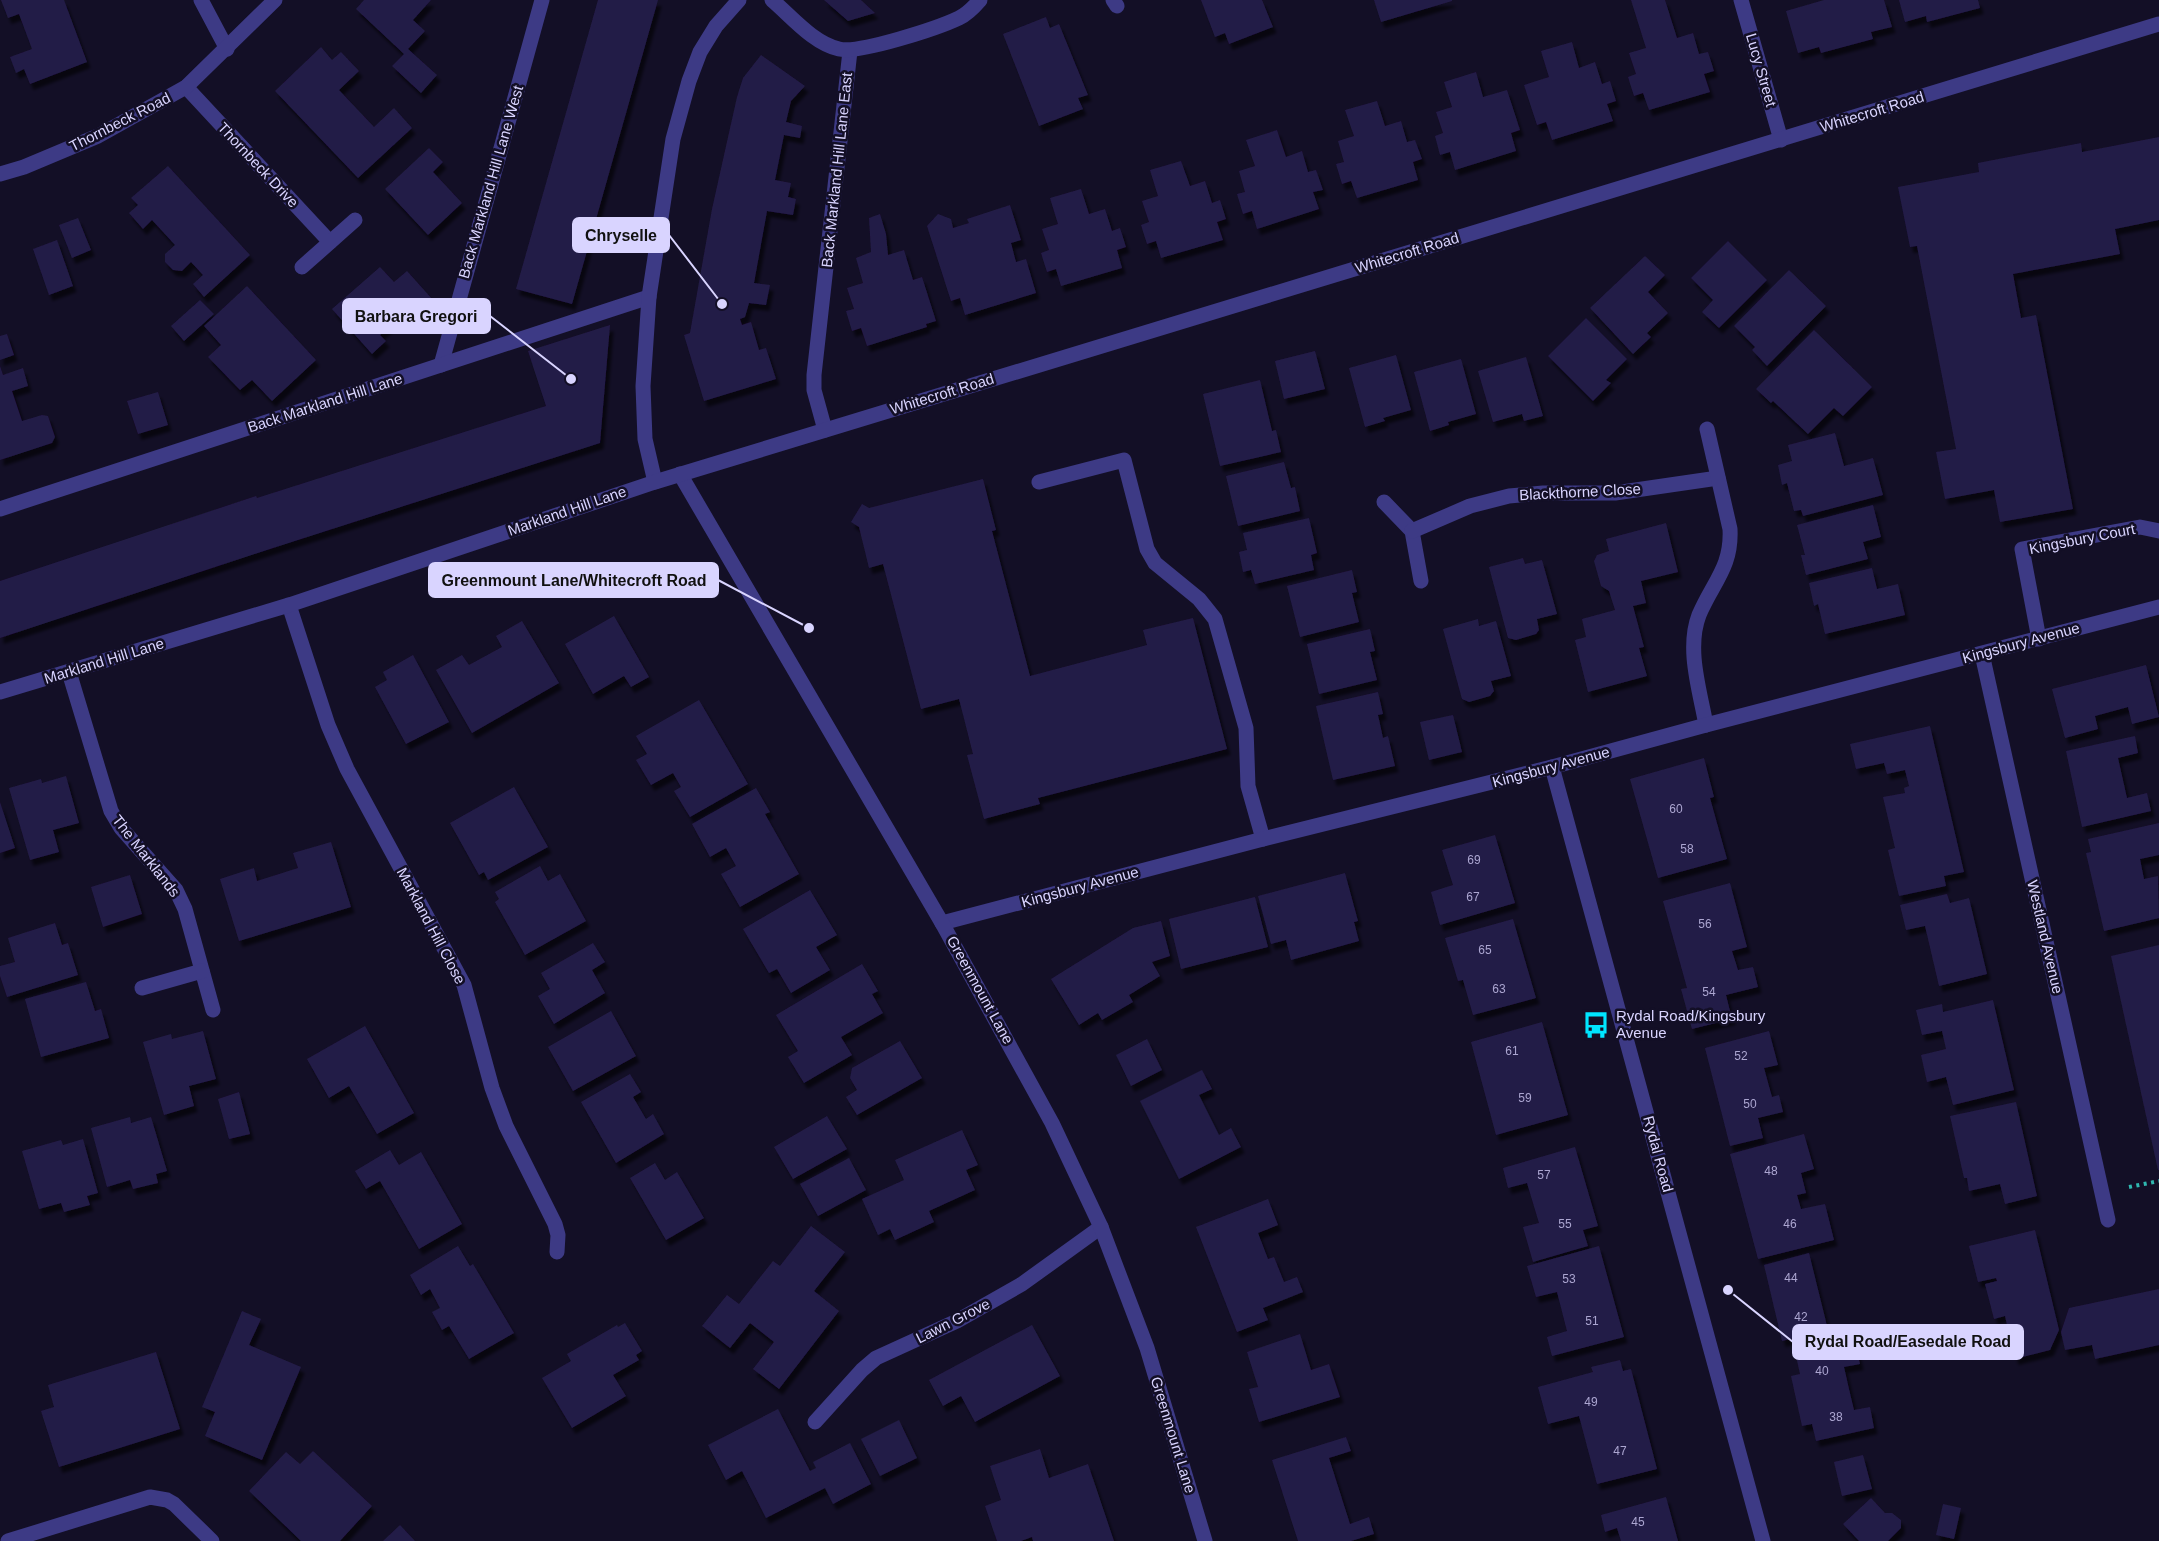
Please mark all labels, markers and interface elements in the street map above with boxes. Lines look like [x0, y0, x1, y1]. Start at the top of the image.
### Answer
street label: Lucy Street [1743, 31, 1780, 109]
street label: Back Markland Hill Lane East [818, 71, 855, 268]
street label: Back Markland Hill Lane West [455, 83, 526, 280]
street label: Whitecroft Road [1818, 88, 1926, 135]
street label: Thornbeck Road [67, 89, 173, 154]
street label: Thornbeck Drive [215, 119, 302, 211]
callout: Chryselle [573, 218, 669, 252]
text: Chryselle [585, 227, 657, 244]
street label: Whitecroft Road [1353, 229, 1461, 276]
callout: Barbara Gregori [343, 299, 490, 333]
text: Barbara Gregori [355, 308, 477, 325]
street label: Back Markland Hill Lane [245, 369, 404, 436]
street label: Whitecroft Road [888, 370, 996, 417]
street label: Blackthorne Close [1519, 480, 1641, 503]
street label: Markland Hill Lane [505, 482, 628, 539]
street label: Kingsbury Court [2027, 520, 2137, 557]
callout: Greenmount Lane/Whitecroft Road [429, 563, 718, 597]
text: Greenmount Lane/Whitecroft Road [442, 572, 706, 589]
street label: Kingsbury Avenue [1960, 619, 2081, 666]
street label: Markland Hill Lane [42, 634, 166, 687]
street label: Kingsbury Avenue [1490, 743, 1611, 790]
house number: 60 [1669, 802, 1683, 816]
street label: The Marklands [109, 811, 184, 900]
house number: 58 [1680, 842, 1694, 856]
house number: 69 [1467, 853, 1481, 867]
street label: Kingsbury Avenue [1019, 863, 1140, 910]
street label: Markland Hill Close [394, 865, 469, 987]
street label: Westland Avenue [2024, 878, 2067, 995]
house number: 67 [1466, 890, 1480, 904]
house number: 56 [1698, 917, 1712, 931]
street label: Greenmount Lane [944, 933, 1017, 1047]
house number: 65 [1478, 943, 1492, 957]
house number: 63 [1492, 982, 1506, 996]
house number: 54 [1702, 985, 1716, 999]
place label: Rydal Road/Kingsbury Avenue [1616, 1007, 1766, 1041]
bus stop icon: Rydal Road/Kingsbury Avenue [1581, 1010, 1611, 1040]
house number: 61 [1505, 1044, 1519, 1058]
house number: 52 [1734, 1049, 1748, 1063]
house number: 59 [1518, 1091, 1532, 1105]
house number: 50 [1743, 1097, 1757, 1111]
street label: Rydal Road [1640, 1114, 1677, 1194]
house number: 48 [1764, 1164, 1778, 1178]
house number: 57 [1537, 1168, 1551, 1182]
house number: 55 [1558, 1217, 1572, 1231]
house number: 46 [1783, 1217, 1797, 1231]
house number: 44 [1784, 1271, 1798, 1285]
house number: 53 [1562, 1272, 1576, 1286]
street label: Lawn Grove [913, 1295, 993, 1346]
house number: 42 [1794, 1310, 1808, 1324]
house number: 51 [1585, 1314, 1599, 1328]
callout: Rydal Road/Easedale Road [1793, 1325, 2023, 1359]
text: Rydal Road/Easedale Road [1805, 1333, 2011, 1350]
house number: 40 [1815, 1364, 1829, 1378]
street label: Greenmount Lane [1148, 1375, 1199, 1495]
house number: 49 [1584, 1395, 1598, 1409]
house number: 38 [1829, 1410, 1843, 1424]
house number: 47 [1613, 1444, 1627, 1458]
house number: 45 [1631, 1515, 1645, 1529]

